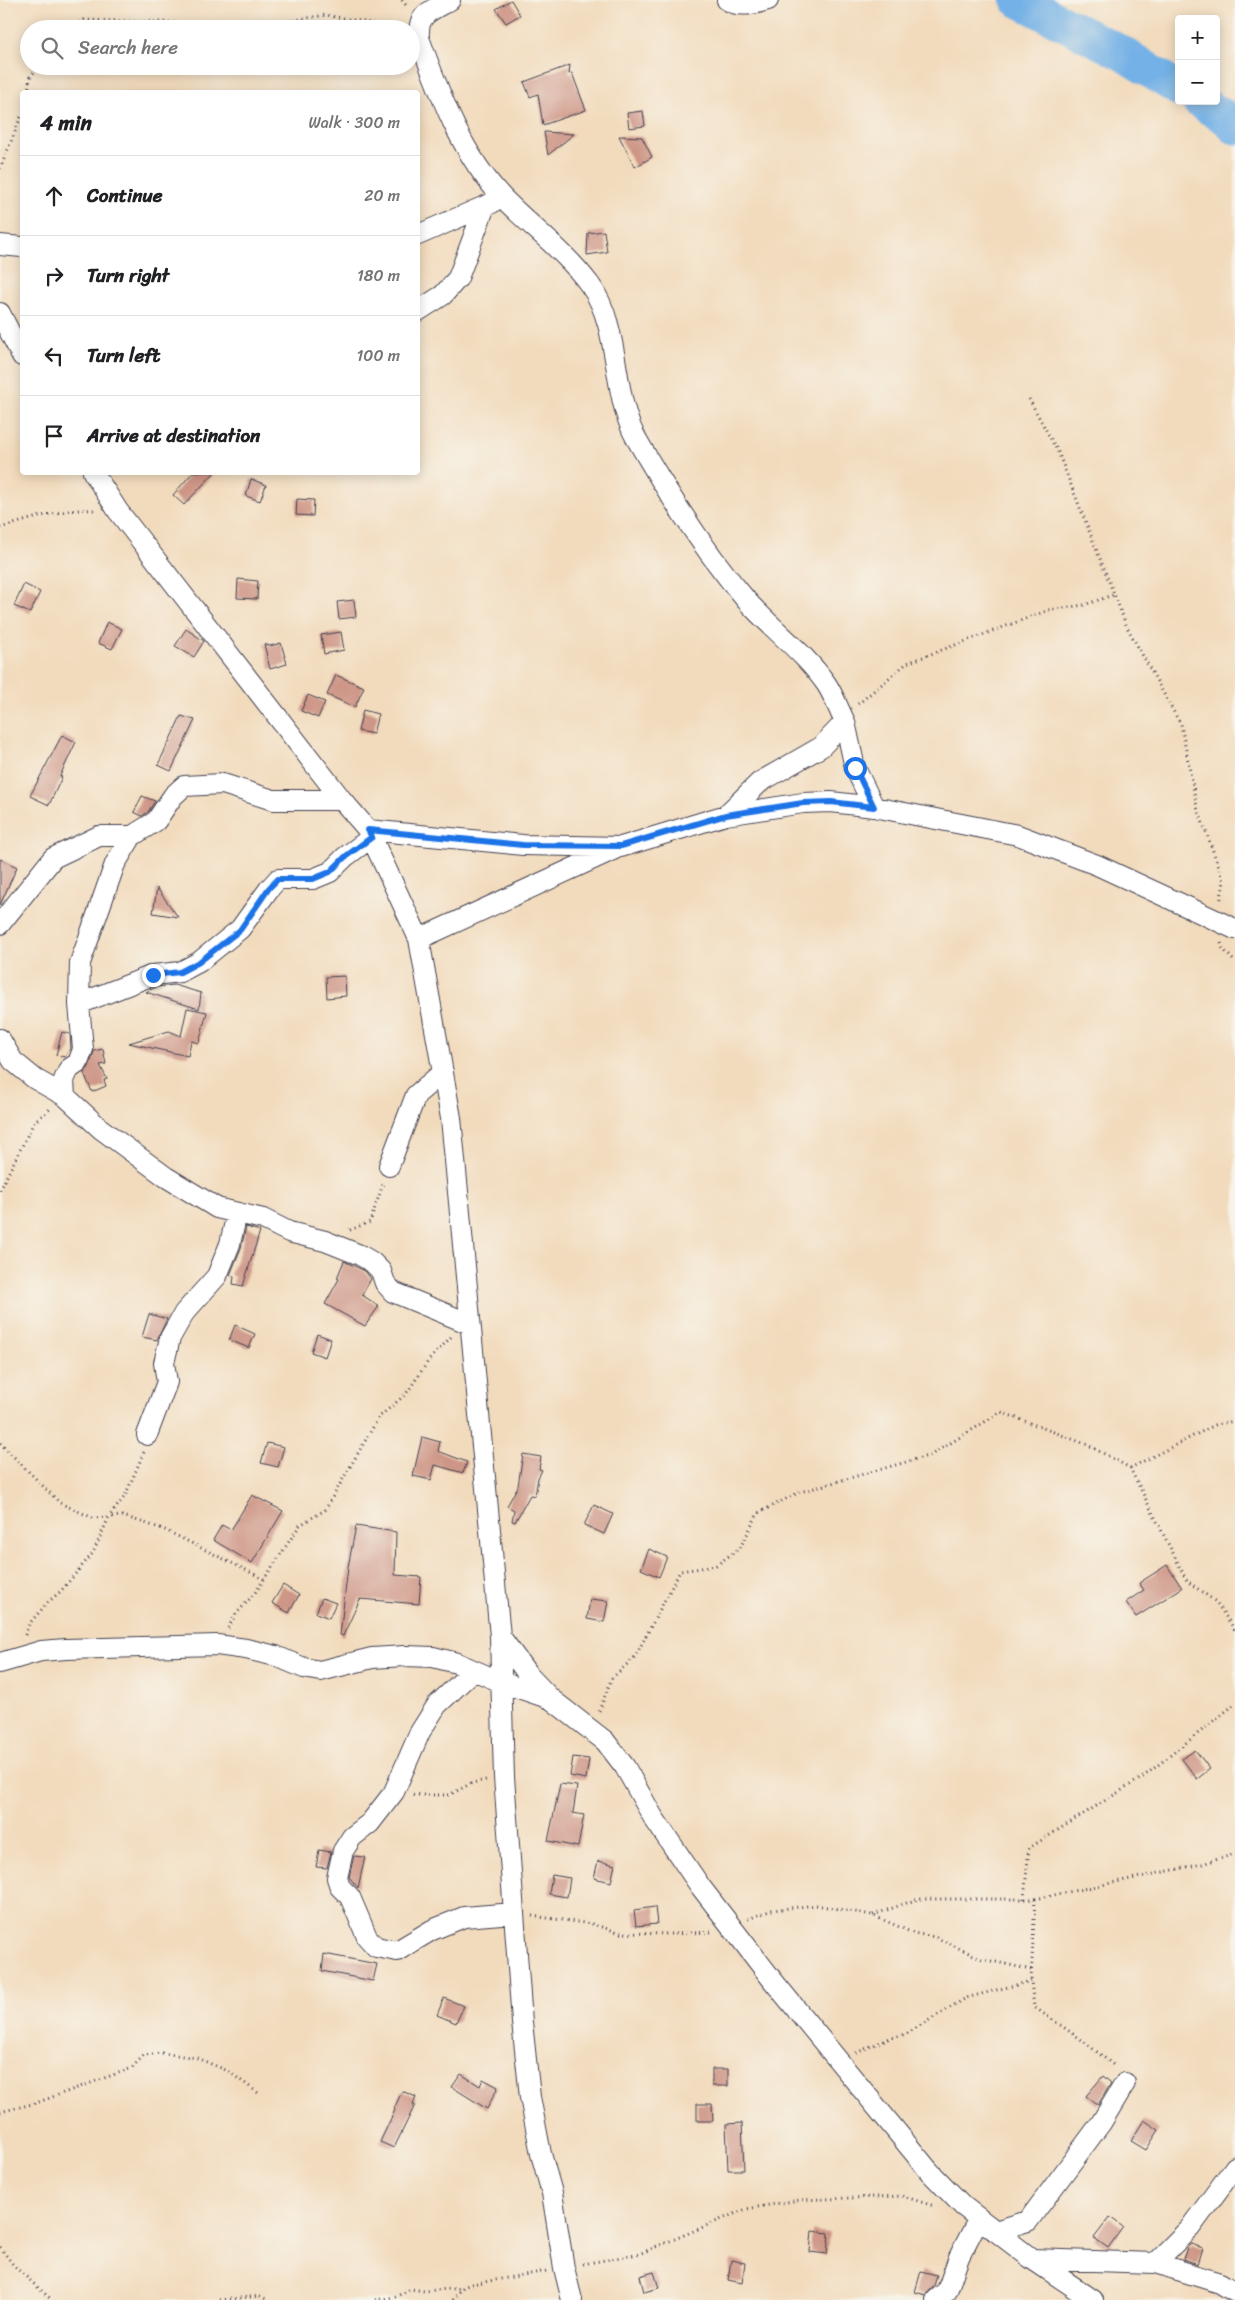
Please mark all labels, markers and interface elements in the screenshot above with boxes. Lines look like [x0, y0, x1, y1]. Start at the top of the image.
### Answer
map controls [1175, 15, 1220, 105]
button: + [1175, 15, 1220, 60]
search box [20, 20, 420, 75]
text: Search here [78, 31, 178, 64]
icon: search [38, 34, 66, 62]
button: − [1175, 60, 1220, 105]
text: 4 min [40, 104, 92, 142]
text: Walk · 300 m [309, 108, 400, 137]
text: Continue [87, 179, 163, 212]
text: 20 m [364, 181, 400, 210]
icon: ahead [40, 182, 68, 210]
text: Turn right [87, 259, 169, 292]
text: 180 m [357, 261, 400, 290]
icon: right [40, 262, 68, 290]
text: Turn left [87, 339, 160, 372]
text: 100 m [356, 341, 400, 370]
icon: left [40, 342, 68, 370]
text: Arrive at destination [87, 419, 260, 452]
icon: arrive [40, 422, 68, 450]
route start [844, 757, 867, 780]
route end [142, 964, 165, 987]

